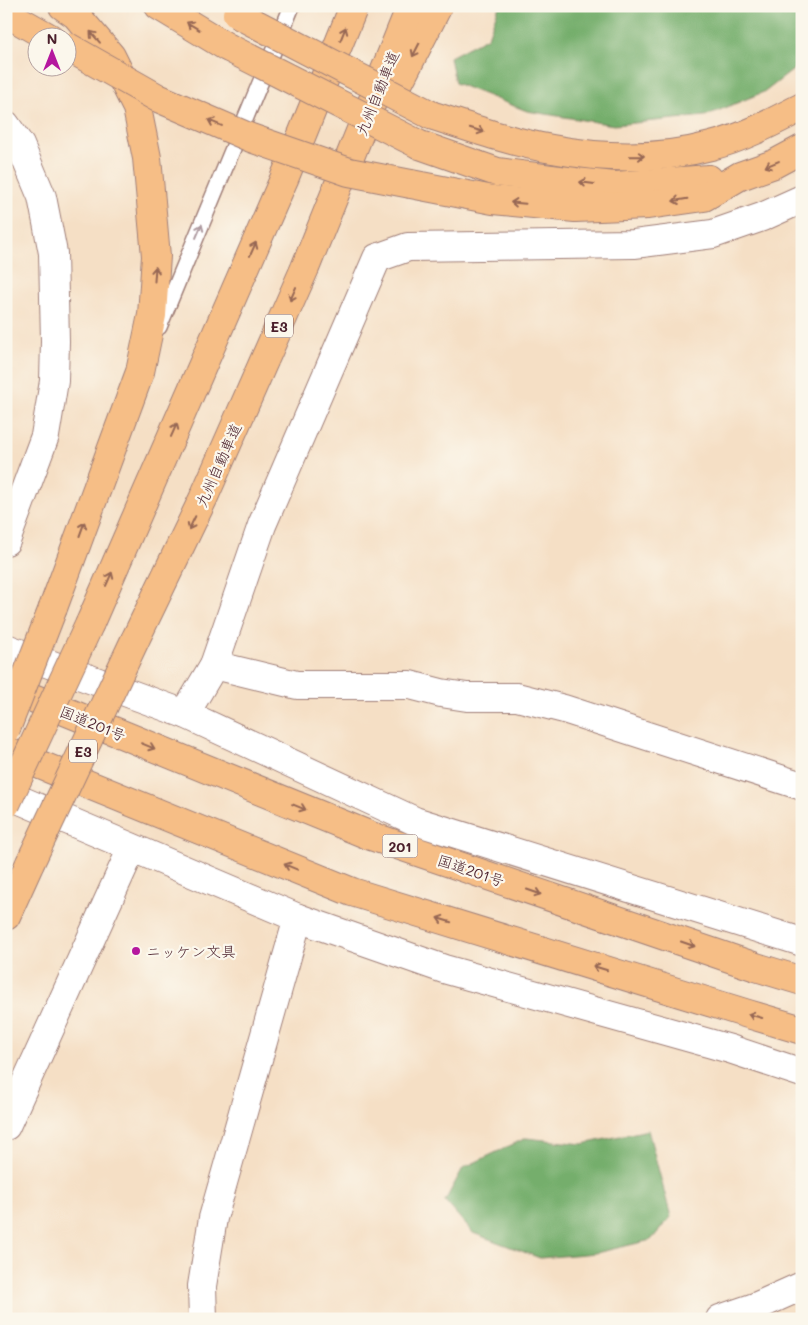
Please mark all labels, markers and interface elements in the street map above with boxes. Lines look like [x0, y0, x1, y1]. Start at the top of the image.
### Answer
one-way arrow [186, 21, 200, 31]
one-way arrow [338, 27, 348, 42]
north arrow [28, 28, 78, 78]
text: N [47, 29, 57, 48]
one-way arrow [89, 31, 101, 44]
one-way arrow [411, 42, 420, 57]
street label: 九州自動車道 [351, 48, 403, 138]
one-way arrow [208, 117, 223, 127]
one-way arrow [469, 125, 485, 135]
one-way arrow [628, 151, 645, 161]
one-way arrow [765, 160, 780, 170]
one-way arrow [580, 178, 596, 188]
one-way arrow [672, 196, 688, 206]
one-way arrow [510, 198, 526, 207]
one-way arrow [195, 224, 205, 239]
one-way arrow [249, 242, 259, 257]
one-way arrow [150, 266, 159, 282]
one-way arrow [288, 286, 298, 301]
road number: E3 [265, 314, 293, 338]
street label: 九州自動車道 [191, 420, 245, 510]
one-way arrow [170, 423, 180, 438]
one-way arrow [186, 515, 196, 530]
one-way arrow [78, 522, 87, 538]
one-way arrow [105, 572, 115, 587]
street label: 国道201号 [57, 701, 129, 745]
road number: E3 [69, 739, 97, 762]
one-way arrow [140, 741, 155, 751]
one-way arrow [291, 803, 306, 812]
road number: 201 [382, 834, 418, 858]
street label: 国道201号 [435, 849, 507, 891]
one-way arrow [284, 862, 299, 871]
one-way arrow [526, 887, 542, 897]
one-way arrow [437, 915, 453, 925]
one-way arrow [680, 940, 695, 949]
place label: ニッケン文具 [146, 941, 236, 961]
marker: ニッケン文具 [130, 945, 142, 957]
one-way arrow [592, 963, 608, 973]
one-way arrow [747, 1011, 763, 1021]

